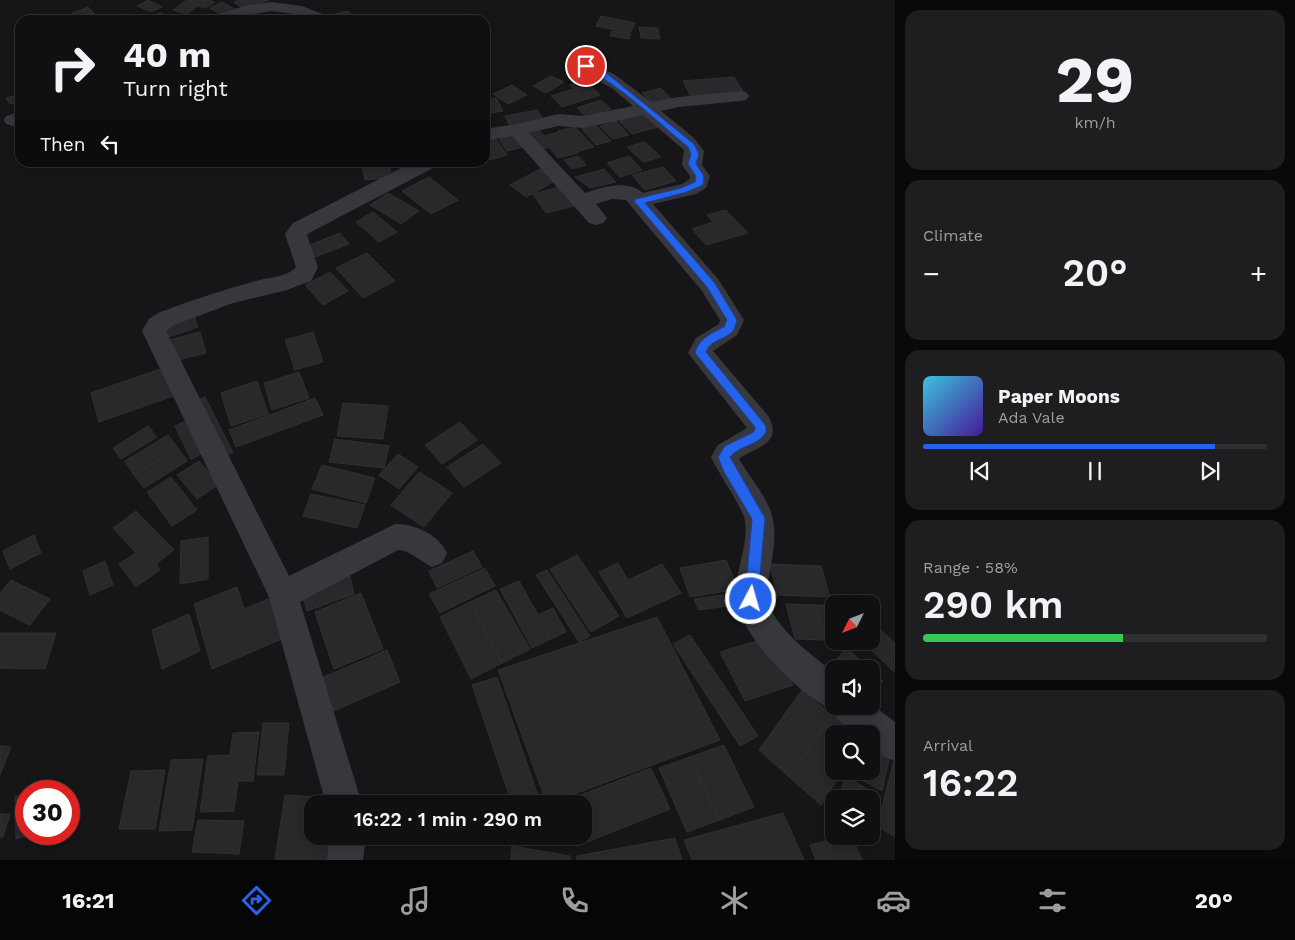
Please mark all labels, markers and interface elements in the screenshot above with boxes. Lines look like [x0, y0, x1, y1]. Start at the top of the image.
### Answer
text: 40 m [123, 34, 211, 76]
icon: right [40, 35, 105, 100]
text: 29 [1056, 42, 1134, 118]
pin [565, 45, 607, 87]
icon: arrive [572, 52, 600, 80]
text: Turn right [123, 76, 228, 101]
text: km/h [1074, 113, 1116, 132]
icon: left [96, 130, 124, 158]
text: Then [40, 133, 86, 156]
text: Climate [923, 226, 983, 245]
text: 20° [1063, 251, 1127, 295]
text: − [923, 257, 940, 290]
text: + [1250, 257, 1267, 290]
text: Paper Moons [998, 385, 1120, 408]
text: Ada Vale [998, 408, 1065, 427]
icon: previous [966, 457, 994, 485]
icon: pause [1081, 457, 1109, 485]
icon: next [1196, 457, 1224, 485]
text: Range · 58% [923, 558, 1018, 577]
position arrow [724, 572, 776, 624]
text: 290 km [923, 583, 1064, 627]
north arrow [825, 595, 880, 650]
map controls [825, 595, 880, 845]
button: sound [825, 660, 880, 715]
button: search [825, 725, 880, 780]
text: Arrival [923, 736, 973, 755]
text: 16:22 [923, 761, 1018, 805]
speed limit sign: 30 [15, 780, 80, 845]
button: layers [825, 790, 880, 845]
text: 16:22 · 1 min · 290 m [354, 808, 542, 831]
icon: directions [239, 883, 274, 918]
icon: music [398, 883, 433, 918]
icon: phone [557, 883, 592, 918]
icon: climate [717, 883, 752, 918]
icon: car [876, 883, 911, 918]
icon: filters [1035, 883, 1070, 918]
text: 16:21 [62, 888, 114, 913]
text: 20° [1195, 888, 1233, 913]

